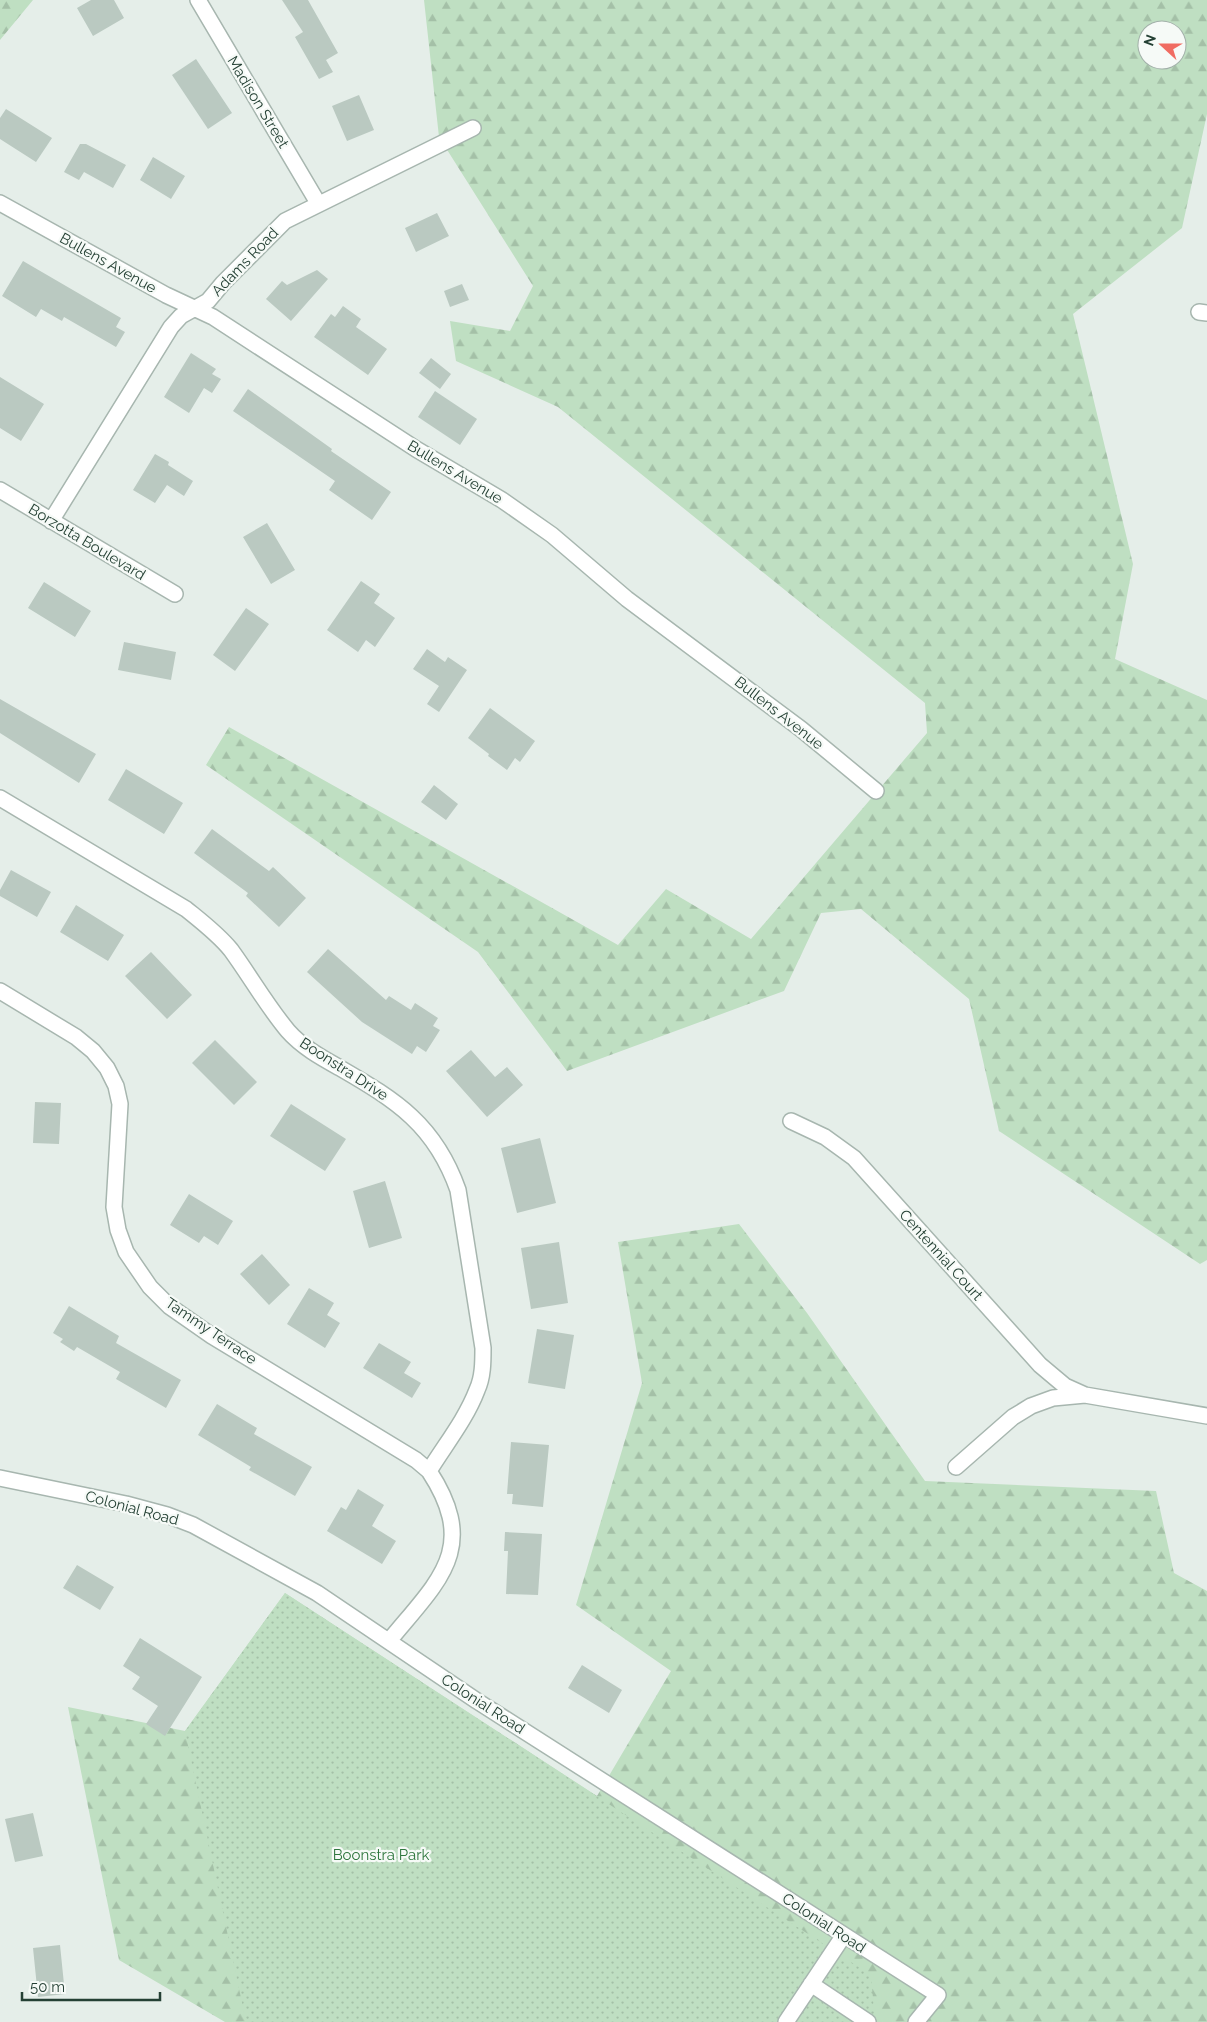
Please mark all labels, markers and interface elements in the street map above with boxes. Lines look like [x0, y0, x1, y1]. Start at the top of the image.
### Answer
north arrow [1137, 20, 1187, 70]
text: N [1140, 32, 1159, 48]
street label: Madison Street [223, 53, 293, 151]
street label: Adams Road [208, 224, 282, 300]
street label: Bullens Avenue [56, 229, 160, 297]
street label: Bullens Avenue [404, 437, 506, 508]
street label: Borzotta Boulevard [25, 500, 149, 584]
street label: Bullens Avenue [731, 673, 827, 753]
street label: Boonstra Drive [296, 1034, 392, 1104]
street label: Centennial Court [895, 1206, 987, 1304]
street label: Tammy Terrace [162, 1294, 260, 1368]
street label: Colonial Road [83, 1487, 181, 1529]
street label: Colonial Road [438, 1670, 528, 1738]
park label: Boonstra Park [333, 1846, 429, 1864]
street label: Colonial Road [779, 1889, 869, 1957]
scale bar [22, 1970, 160, 2002]
text: 50 m [30, 1978, 65, 1996]

